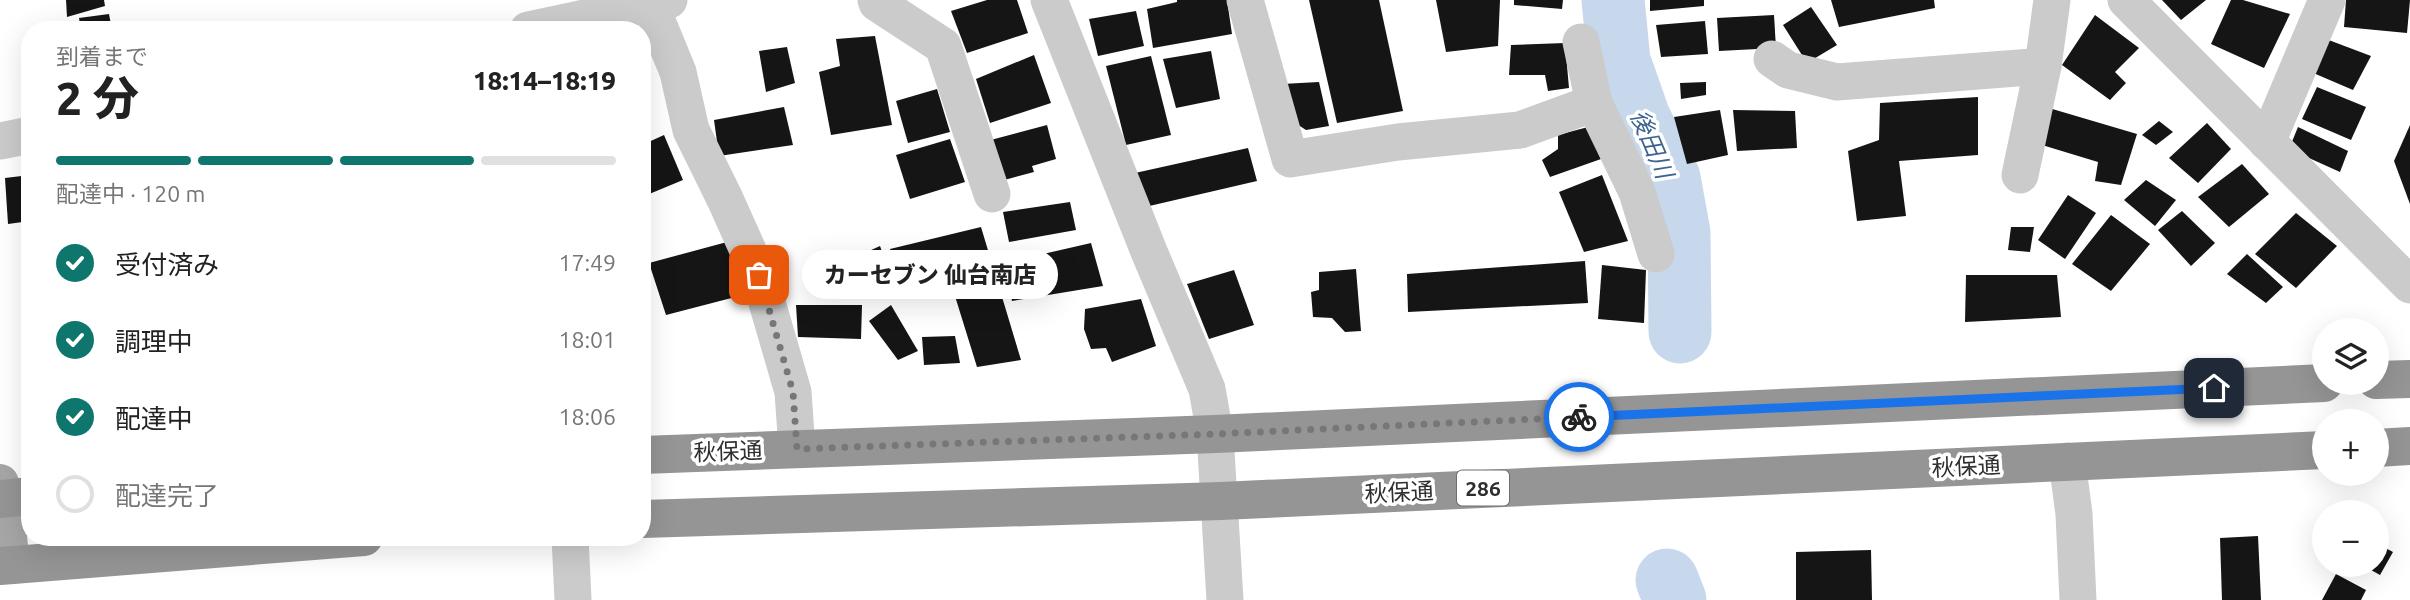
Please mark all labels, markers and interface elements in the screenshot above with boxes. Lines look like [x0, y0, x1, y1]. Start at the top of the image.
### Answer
text: 到着まで [56, 44, 148, 69]
text: 18:14–18:19 [473, 66, 616, 95]
text: 2 分 [56, 72, 139, 124]
water label: 後田川 [1626, 106, 1680, 185]
text: 配達中 · 120 m [56, 181, 205, 206]
icon: check [56, 244, 94, 282]
pin [729, 245, 789, 305]
text: 受付済み [115, 250, 219, 279]
text: 17:49 [558, 250, 616, 275]
callout: カーセブン 仙台南店 [801, 250, 1056, 300]
icon: bag [740, 256, 778, 294]
text: カーセブン 仙台南店 [824, 262, 1036, 287]
map controls [2312, 318, 2389, 577]
button: layers [2312, 318, 2389, 395]
icon: check [56, 321, 94, 359]
text: 調理中 [115, 327, 193, 356]
text: 18:01 [558, 327, 616, 352]
pin [2184, 358, 2244, 418]
icon: home [2195, 369, 2233, 407]
courier [1544, 382, 1614, 452]
icon: check [56, 398, 94, 436]
icon: bike [1560, 398, 1598, 436]
text: 配達中 [115, 404, 193, 433]
text: 18:06 [558, 404, 616, 429]
button: + [2312, 409, 2389, 486]
street label: 秋保通 [693, 437, 763, 465]
street label: 秋保通 [1931, 452, 2001, 480]
road number: 286 [1457, 470, 1509, 505]
street label: 秋保通 [1364, 478, 1434, 506]
text: 配達完了 [115, 481, 219, 510]
button: − [2312, 500, 2389, 577]

